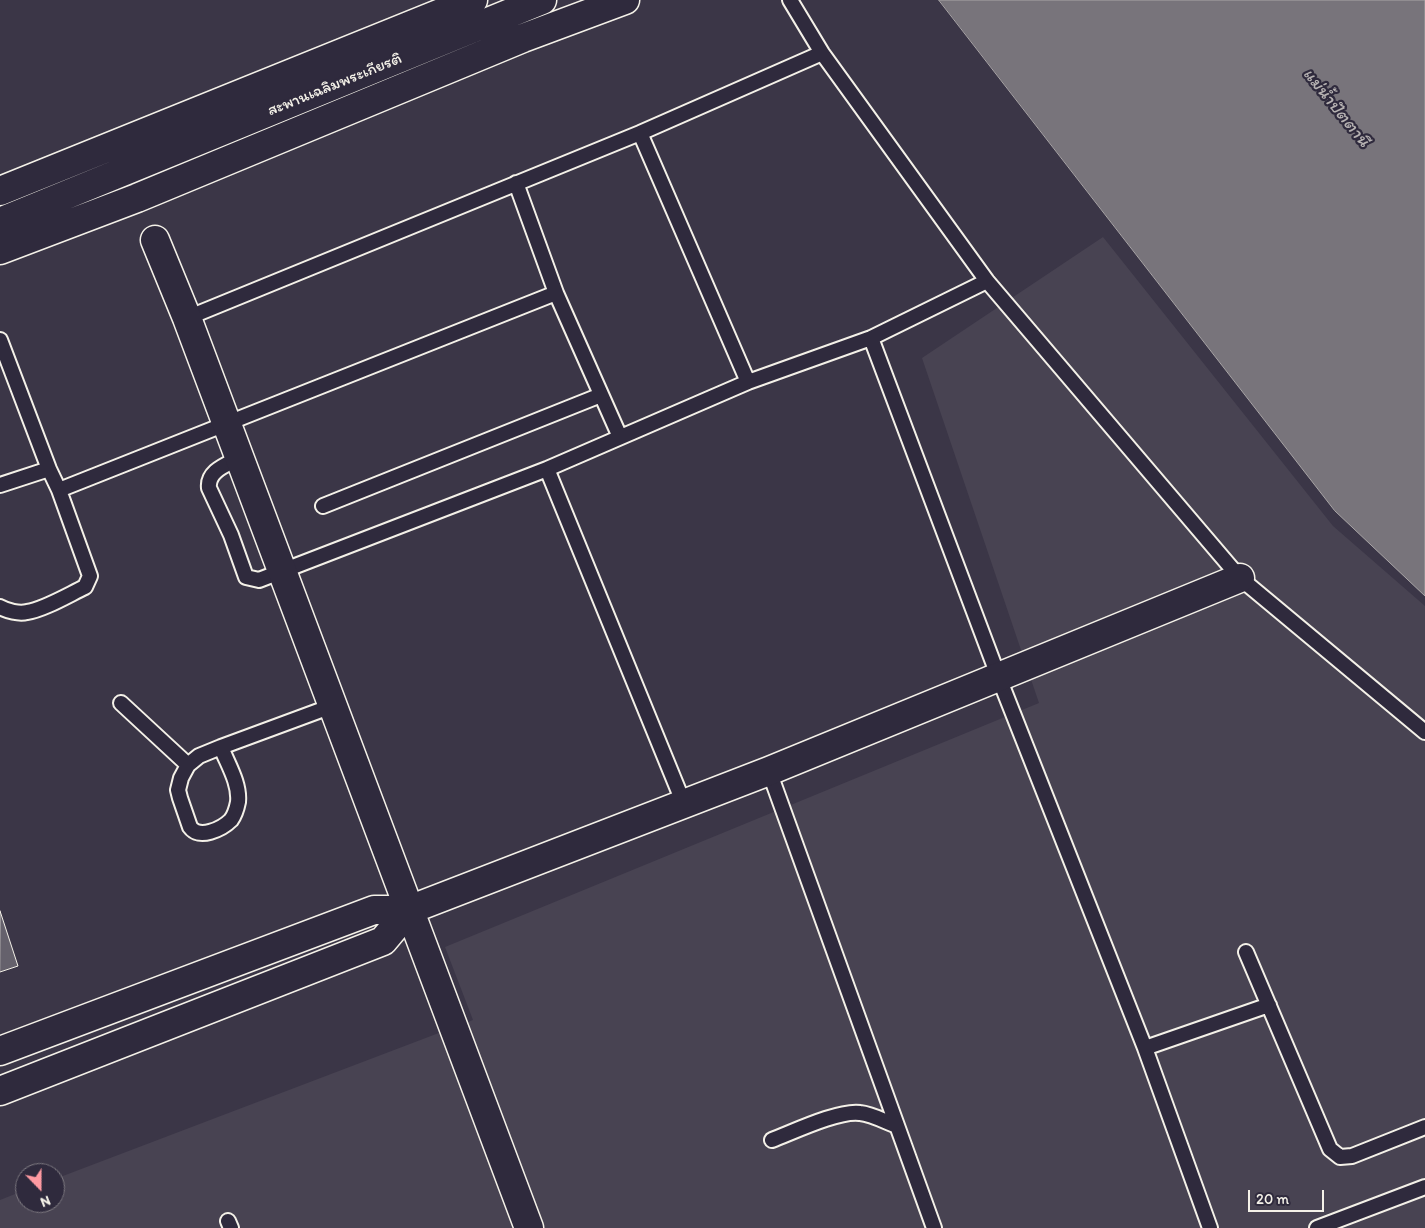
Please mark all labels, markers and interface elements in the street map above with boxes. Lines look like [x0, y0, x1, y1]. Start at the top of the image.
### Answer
street label: สะพานเฉลิมพระเกียรติ [265, 49, 405, 121]
water label: แม่น้ำปัตตานี [1298, 64, 1374, 152]
north arrow [15, 1163, 65, 1213]
scale bar [1250, 1180, 1326, 1212]
text: 20 m [1256, 1190, 1289, 1208]
text: N [38, 1192, 53, 1211]

